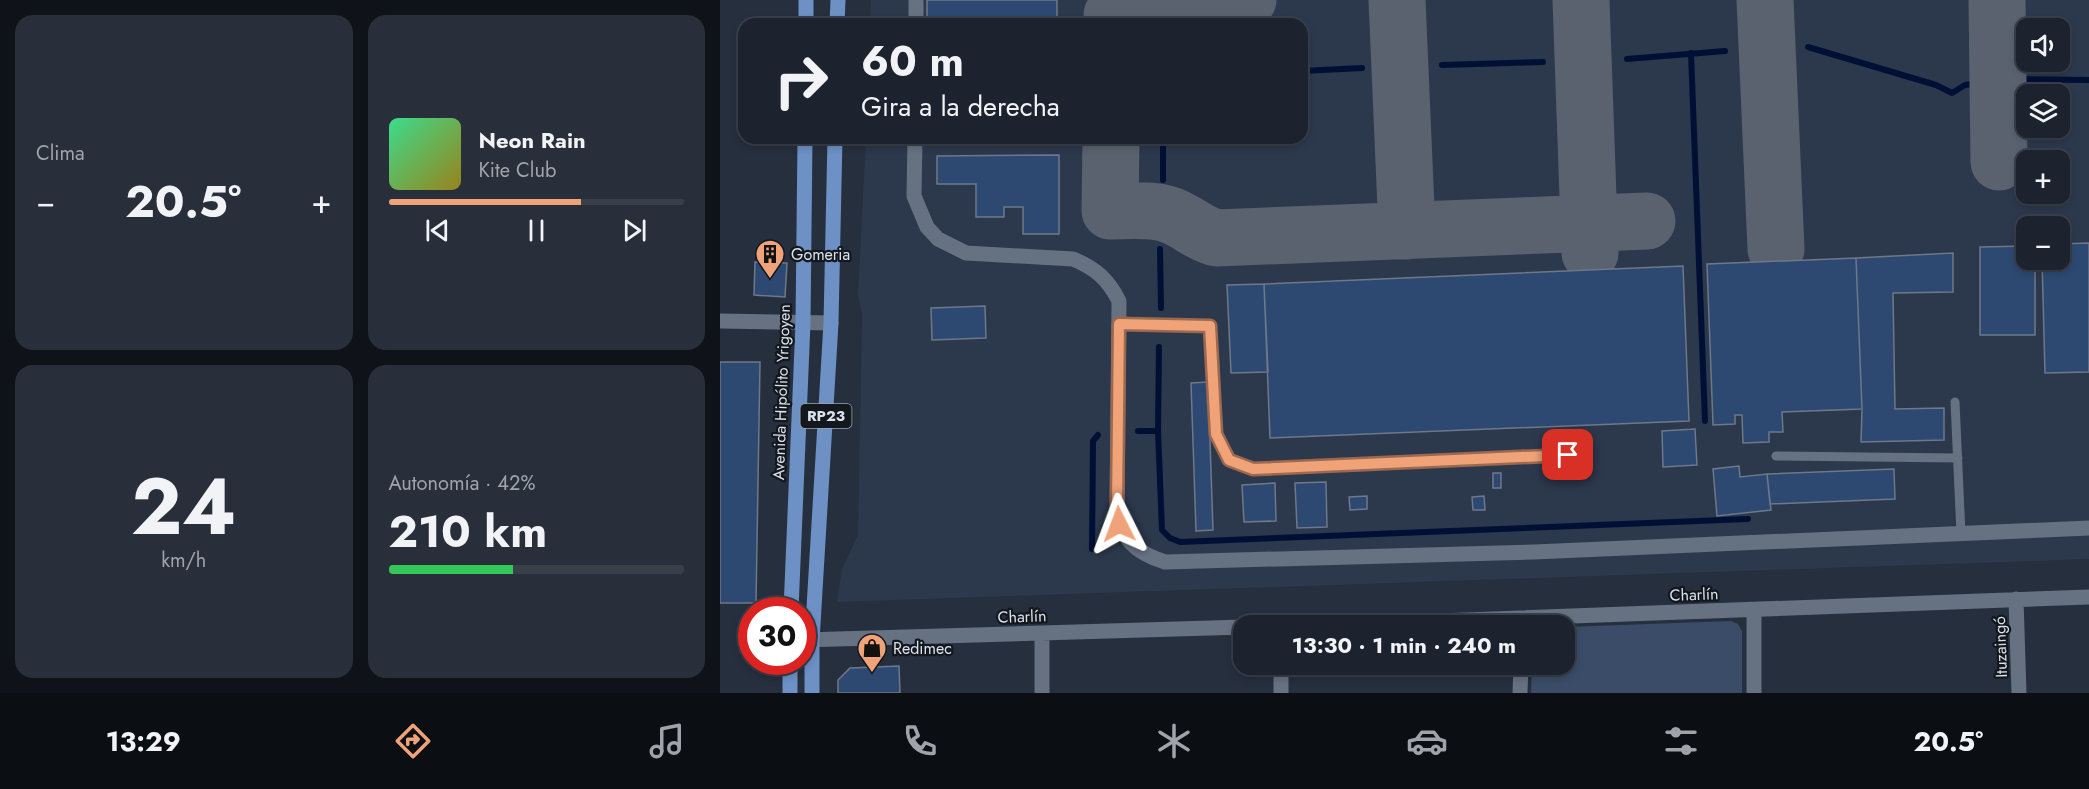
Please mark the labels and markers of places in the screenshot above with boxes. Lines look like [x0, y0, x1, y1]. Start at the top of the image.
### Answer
building icon: Gomeria [754, 238, 786, 280]
place label: Gomeria [791, 243, 850, 266]
pin [1542, 429, 1593, 480]
shop icon: Redimec [856, 632, 888, 674]
place label: Redimec [893, 637, 952, 660]

